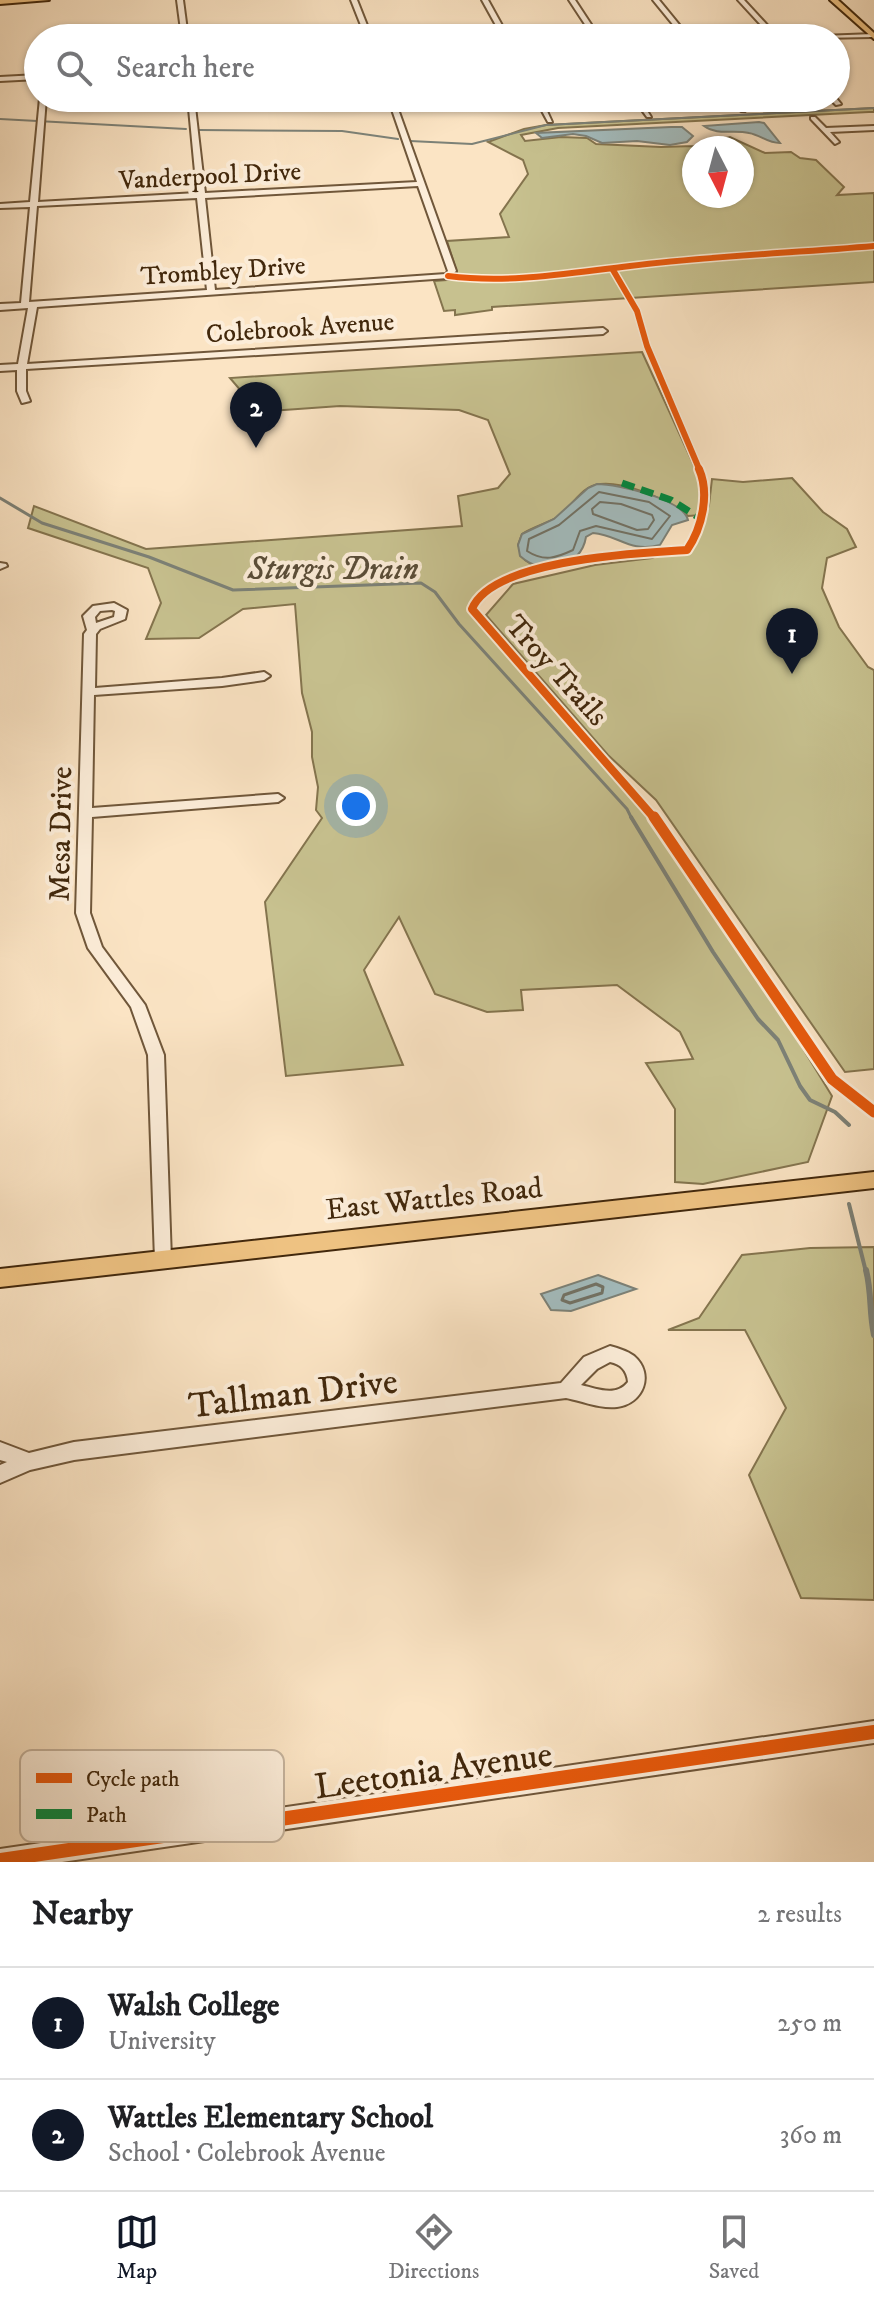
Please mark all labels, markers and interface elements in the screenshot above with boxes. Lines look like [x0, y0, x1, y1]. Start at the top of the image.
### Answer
search box [24, 24, 850, 112]
icon: search [52, 46, 96, 90]
text: Search here [116, 50, 255, 87]
north arrow [682, 136, 754, 208]
street label: Vanderpool Drive [117, 155, 302, 198]
street label: Trombley Drive [140, 249, 307, 294]
street label: Colebrook Avenue [205, 305, 395, 352]
pin: 2 [230, 382, 282, 448]
water label: Sturgis Drain [246, 550, 419, 590]
street label: Troy Trails [497, 608, 615, 734]
pin: 1 [766, 608, 818, 674]
street label: Mesa Drive [42, 766, 81, 902]
your location [336, 786, 376, 826]
street label: East Wattles Road [324, 1170, 544, 1229]
street label: Tallman Drive [186, 1359, 400, 1430]
street label: Leetonia Avenue [312, 1733, 555, 1810]
legend [20, 1750, 284, 1842]
text: Cycle path [86, 1766, 180, 1793]
text: Path [86, 1802, 127, 1829]
text: Nearby [32, 1893, 133, 1935]
text: 2 results [757, 1898, 842, 1931]
text: Walsh College [108, 1988, 279, 2025]
text: 1 [53, 2007, 63, 2040]
text: 250 m [777, 2007, 842, 2040]
text: University [108, 2025, 216, 2058]
text: Wattles Elementary School [108, 2100, 433, 2137]
text: 2 [52, 2119, 64, 2152]
text: 360 m [780, 2119, 842, 2152]
text: School · Colebrook Avenue [108, 2137, 385, 2170]
tab: Map [115, 2210, 159, 2285]
tab: Directions [388, 2210, 479, 2285]
tab: Saved [709, 2210, 759, 2285]

